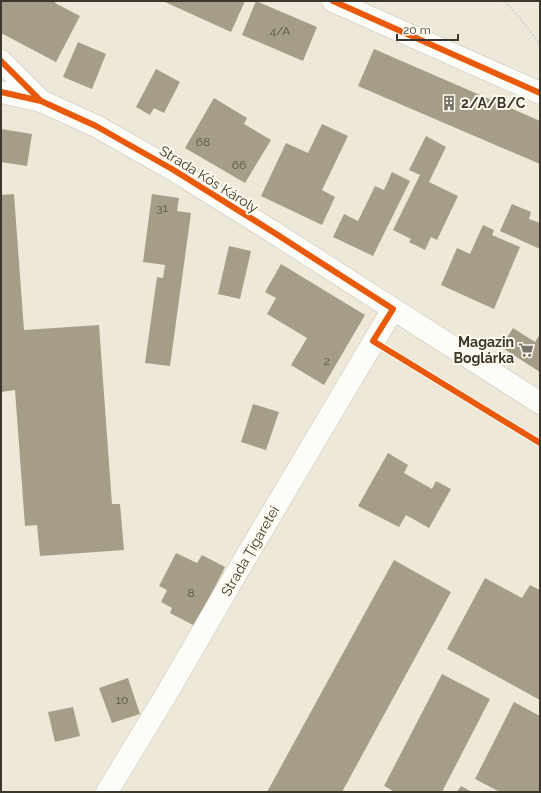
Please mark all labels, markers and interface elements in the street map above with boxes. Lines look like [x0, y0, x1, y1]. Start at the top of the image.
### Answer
scale bar [397, 16, 458, 42]
text: 20 m [403, 23, 431, 37]
house number: 4/A [270, 24, 290, 38]
building icon: 2/A/B/C [440, 94, 458, 112]
place label: 2/A/B/C [461, 95, 526, 111]
house number: 68 [196, 135, 210, 149]
street label: Strada Kós Károly [157, 142, 262, 216]
house number: 66 [232, 158, 246, 172]
house number: 31 [156, 201, 168, 215]
place label: Magazin Boglárka [453, 334, 514, 366]
supermarket icon: Magazin Boglárka [517, 341, 535, 359]
house number: 2 [324, 354, 330, 368]
street label: Strada Țigaretei [218, 503, 282, 599]
house number: 8 [187, 586, 195, 600]
house number: 10 [116, 693, 128, 707]

